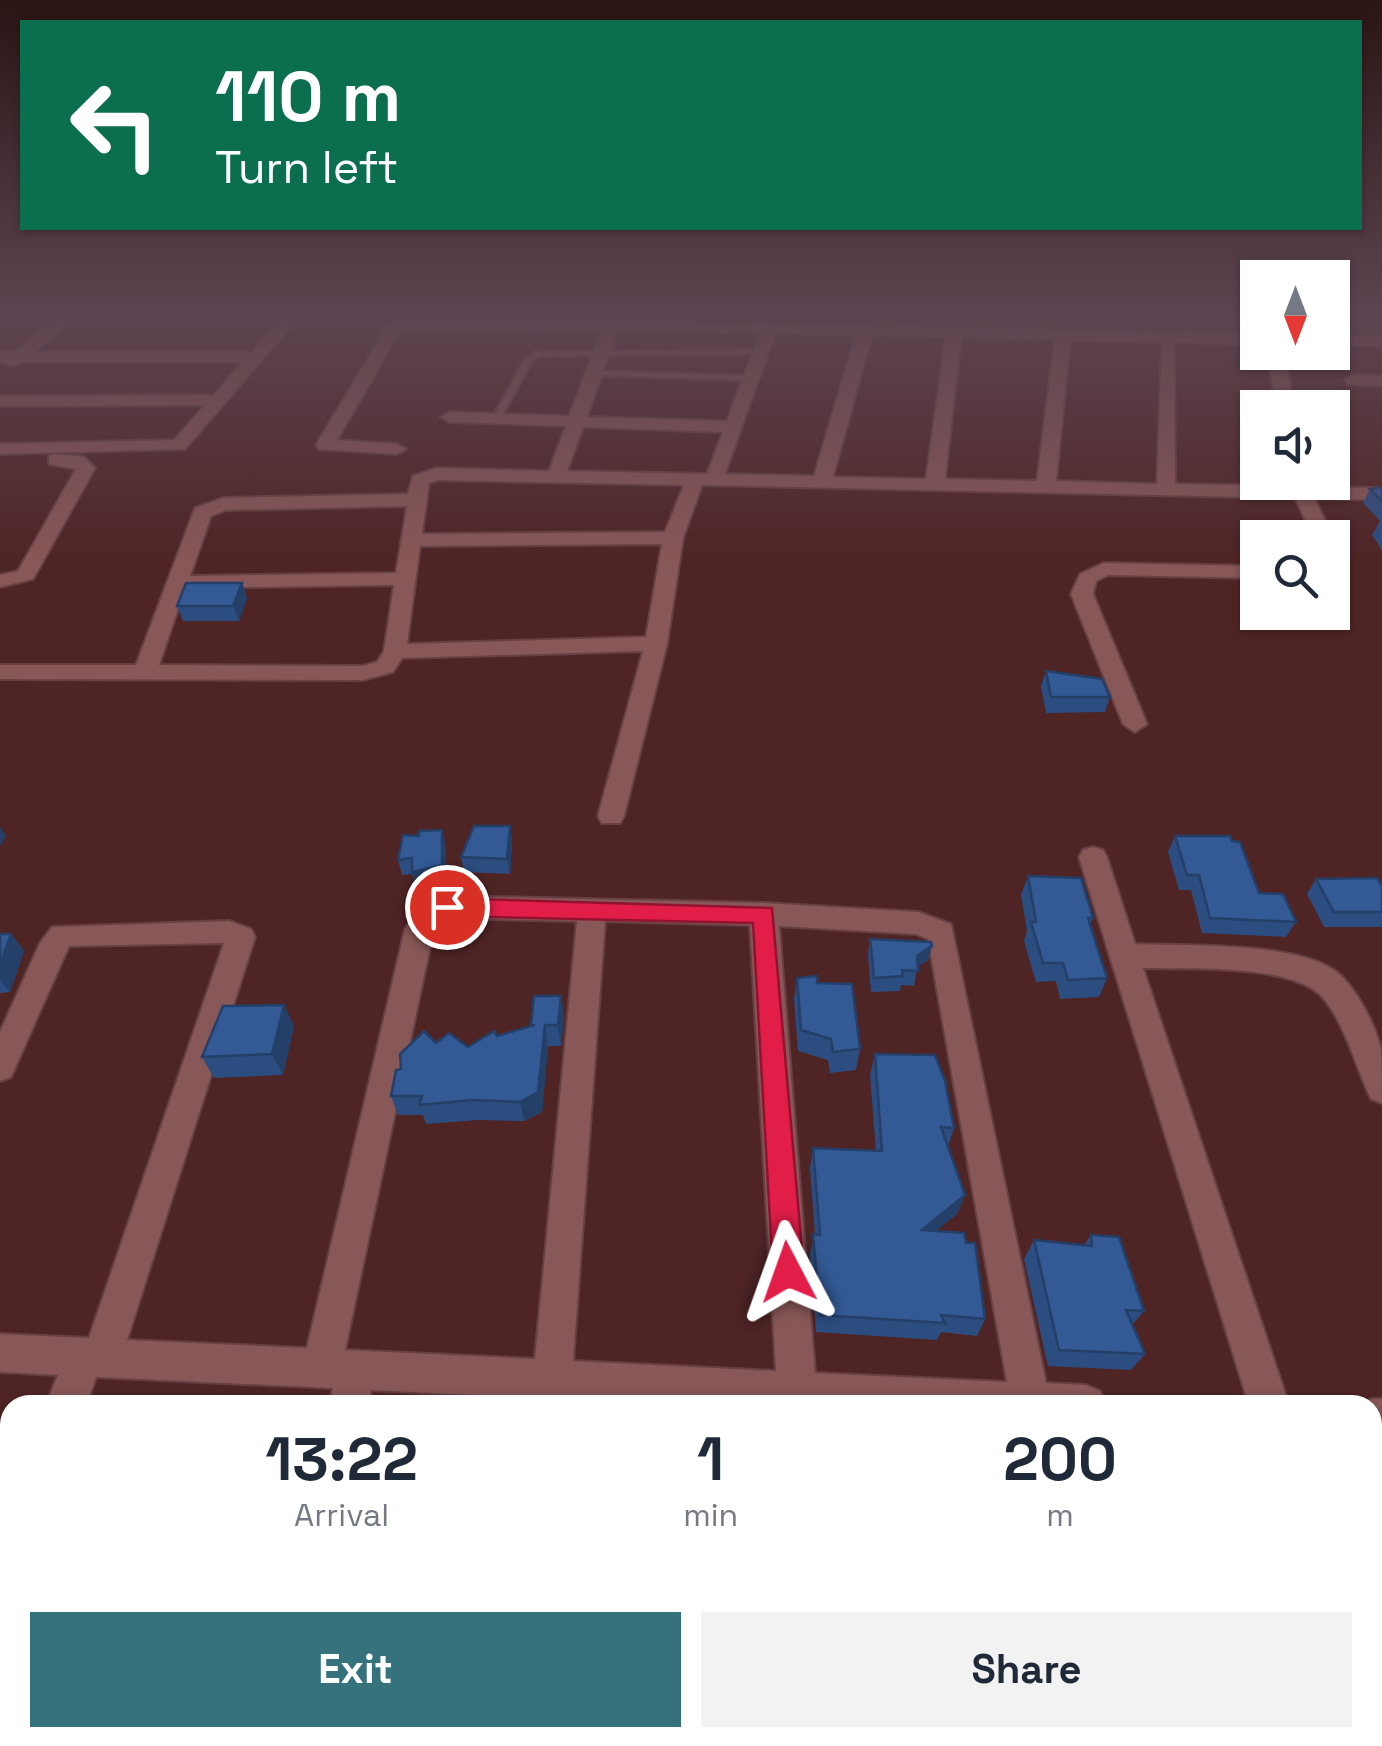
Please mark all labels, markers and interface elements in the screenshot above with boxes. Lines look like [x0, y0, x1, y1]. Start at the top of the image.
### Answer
text: 110 m [215, 52, 401, 141]
icon: left [50, 60, 180, 190]
text: Turn left [215, 139, 398, 196]
north arrow [1240, 260, 1350, 370]
map controls [1240, 260, 1350, 630]
button: sound [1240, 390, 1350, 500]
button: search [1240, 520, 1350, 630]
pin [405, 865, 490, 950]
icon: arrive [420, 880, 475, 935]
position arrow [736, 1220, 840, 1324]
text: 13:22 [265, 1421, 418, 1498]
text: 1 [697, 1421, 724, 1498]
text: 200 [1003, 1421, 1117, 1498]
text: Arrival [294, 1495, 389, 1535]
text: min [683, 1495, 738, 1535]
text: m [1046, 1495, 1074, 1535]
button: Exit [30, 1612, 681, 1727]
button: Share [701, 1612, 1352, 1727]

